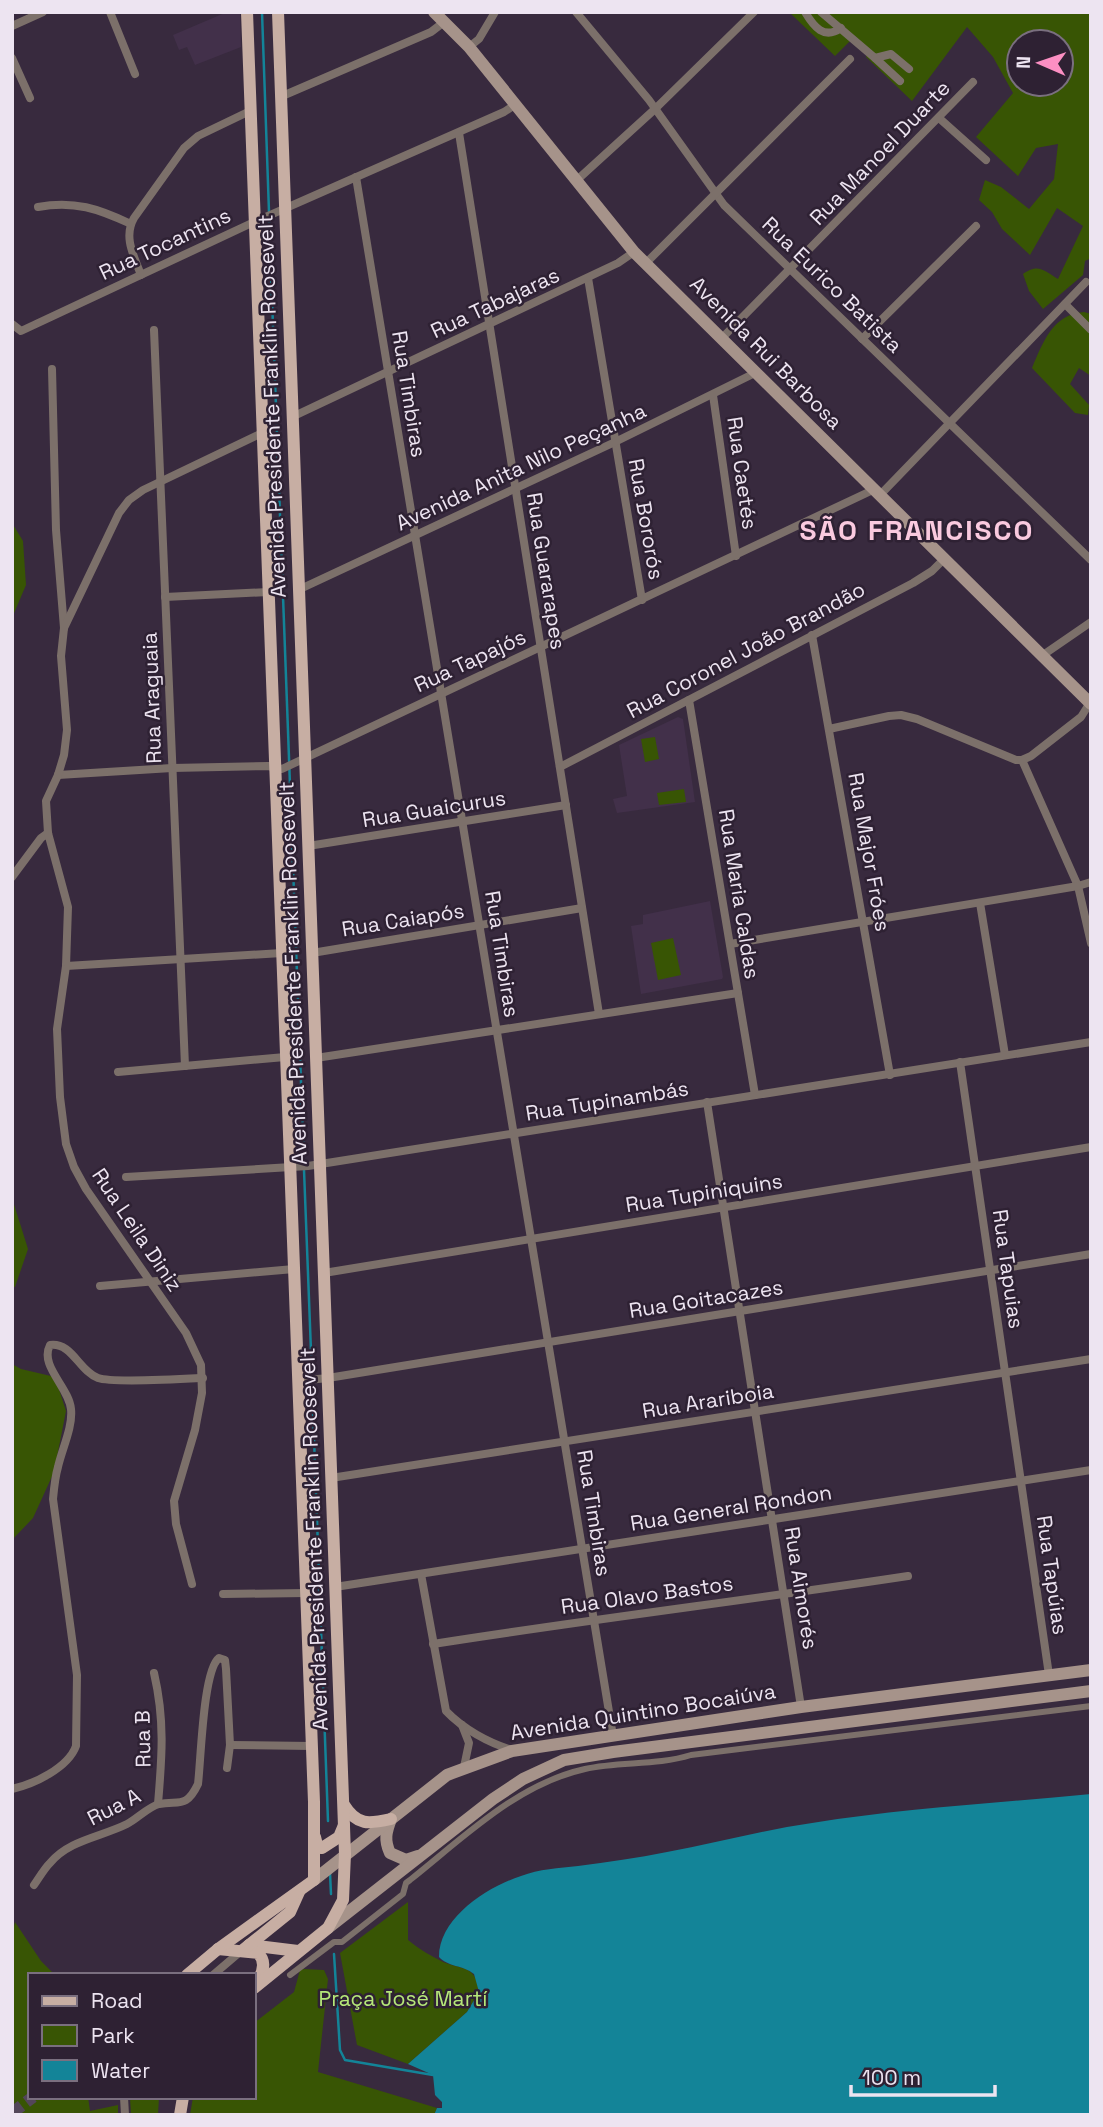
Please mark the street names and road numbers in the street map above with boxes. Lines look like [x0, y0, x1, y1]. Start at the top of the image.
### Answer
street label: Rua Manoel Duarte [804, 75, 956, 231]
street label: Rua Tocantins [95, 201, 235, 286]
street label: Rua Eurico Batista [756, 211, 908, 359]
street label: Avenida Presidente Franklin Roosevelt [251, 214, 292, 598]
street label: Rua Tabajaras [426, 261, 564, 344]
street label: Avenida Rui Barbosa [684, 271, 848, 435]
street label: Rua Timbiras [386, 329, 433, 459]
street label: Avenida Anita Nilo Peçanha [391, 397, 650, 536]
street label: Rua Caetés [721, 415, 764, 531]
street label: Rua Bororós [623, 456, 670, 582]
street label: Rua Guararapes [521, 490, 572, 651]
street label: Rua Coronel João Brandão [622, 575, 870, 724]
street label: Rua Tapajós [409, 623, 530, 698]
street label: Rua Araguaia [136, 632, 167, 764]
street label: Rua Major Fróes [842, 770, 897, 933]
street label: Avenida Presidente Franklin Roosevelt [272, 781, 313, 1165]
street label: Rua Guaicurus [360, 784, 508, 833]
street label: Rua Maria Caldas [713, 807, 766, 981]
street label: Rua Timbiras [479, 889, 526, 1019]
street label: Rua Caiapós [340, 896, 466, 943]
street label: Rua Tupinambás [523, 1074, 690, 1127]
street label: Rua Leila Diniz [86, 1163, 189, 1297]
street label: Rua Tupiniquins [623, 1167, 784, 1218]
street label: Rua Tapuias [987, 1208, 1030, 1330]
street label: Rua Goitacazes [627, 1273, 785, 1324]
street label: Avenida Presidente Franklin Roosevelt [293, 1347, 334, 1731]
street label: Rua Arariboia [640, 1377, 776, 1424]
street label: Rua Timbiras [571, 1448, 618, 1578]
street label: Rua General Rondon [628, 1478, 834, 1537]
street label: Rua Tapúias [1031, 1514, 1074, 1636]
street label: Rua Aimorés [778, 1525, 825, 1651]
street label: Rua Olavo Bastos [559, 1569, 735, 1620]
street label: Avenida Quintino Bocaiúva [508, 1677, 778, 1746]
street label: Rua B [129, 1710, 156, 1768]
street label: Rua A [82, 1782, 145, 1831]

